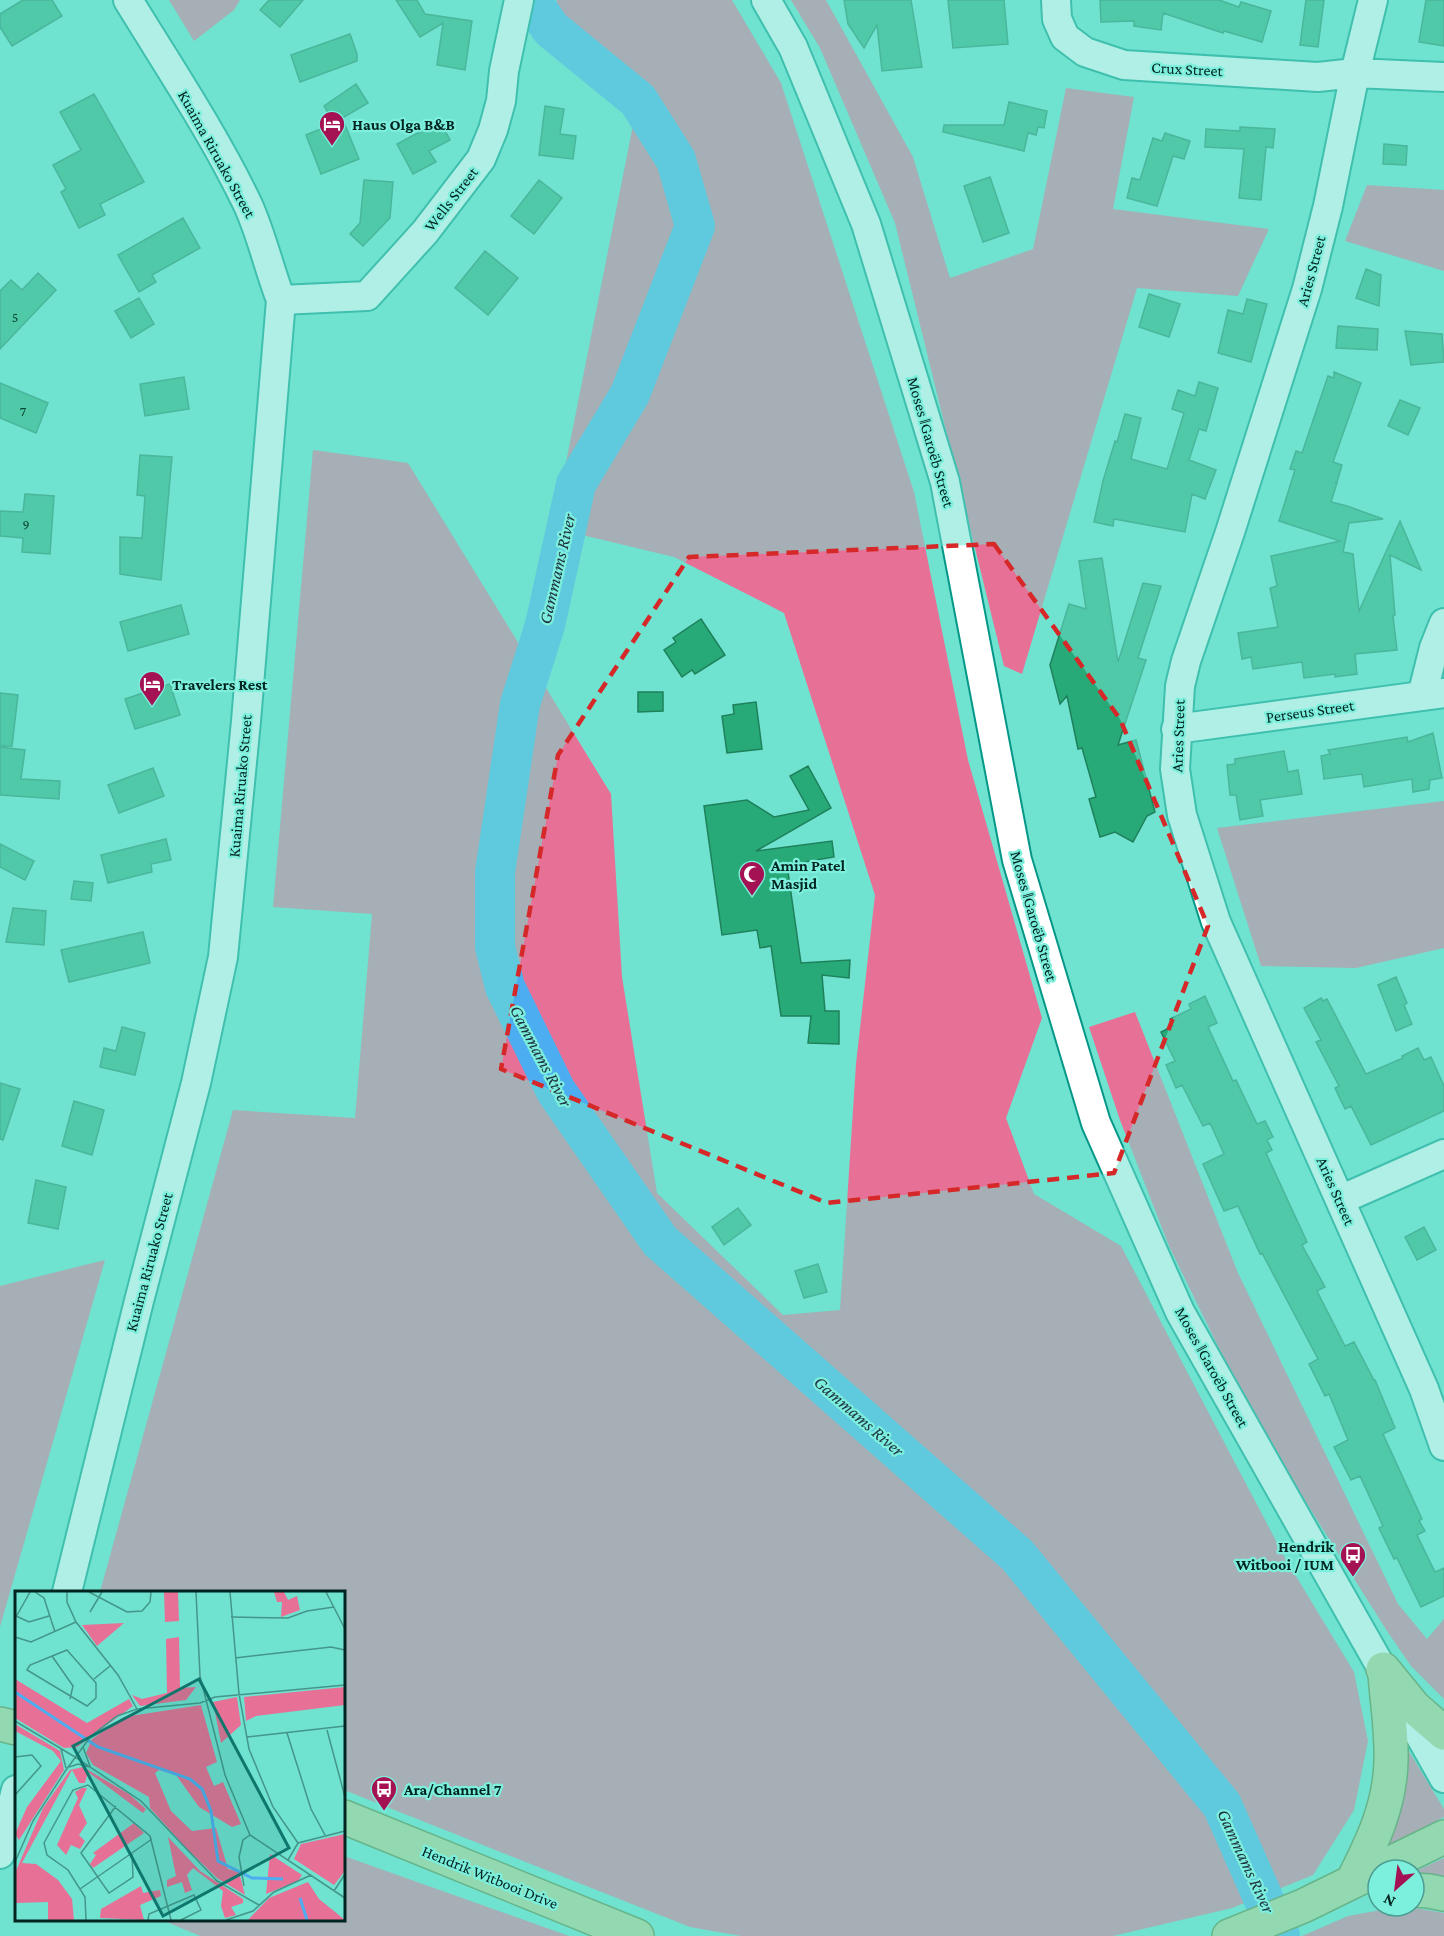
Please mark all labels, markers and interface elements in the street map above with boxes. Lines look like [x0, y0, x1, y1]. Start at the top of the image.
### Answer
street label: Crux Street [1151, 59, 1224, 79]
street label: Kuaima Riruako Street [175, 87, 259, 221]
hotel icon: Haus Olga B&B [317, 109, 347, 147]
place label: Haus Olga B&B [352, 116, 455, 133]
street label: Wells Street [421, 163, 482, 234]
street label: Aries Street [1293, 233, 1329, 308]
house number: 5 [12, 309, 18, 325]
street label: Moses ǁGaroëb Street [904, 375, 958, 510]
house number: 7 [20, 403, 27, 419]
water label: Gammams River [535, 511, 580, 626]
house number: 9 [22, 516, 30, 532]
hotel icon: Travelers Rest [137, 669, 167, 707]
place label: Travelers Rest [172, 676, 268, 693]
street label: Perseus Street [1265, 696, 1356, 726]
street label: Aries Street [1168, 699, 1188, 773]
street label: Kuaima Riruako Street [225, 713, 255, 858]
street label: Moses ǁGaroëb Street [1007, 849, 1061, 984]
place label: Amin Patel Masjid [770, 857, 845, 893]
mosque icon: Amin Patel Masjid [737, 859, 767, 897]
water label: Gammams River [506, 1002, 576, 1111]
street label: Aries Street [1313, 1154, 1359, 1228]
street label: Kuaima Riruako Street [122, 1190, 176, 1333]
street label: Moses ǁGaroëb Street [1172, 1304, 1252, 1431]
water label: Gammams River [810, 1372, 908, 1461]
place label: Hendrik Witbooi / IUM [1235, 1538, 1334, 1573]
bus stop icon: Hendrik Witbooi / IUM [1338, 1540, 1368, 1578]
inset map [15, 1591, 345, 1921]
bus stop icon: Ara/Channel 7 [369, 1774, 399, 1812]
place label: Ara/Channel 7 [403, 1781, 502, 1798]
water label: Gammams River [1213, 1806, 1279, 1917]
street label: Hendrik Witbooi Drive [420, 1842, 560, 1912]
north arrow [1366, 1858, 1426, 1918]
text: N [1380, 1891, 1398, 1911]

